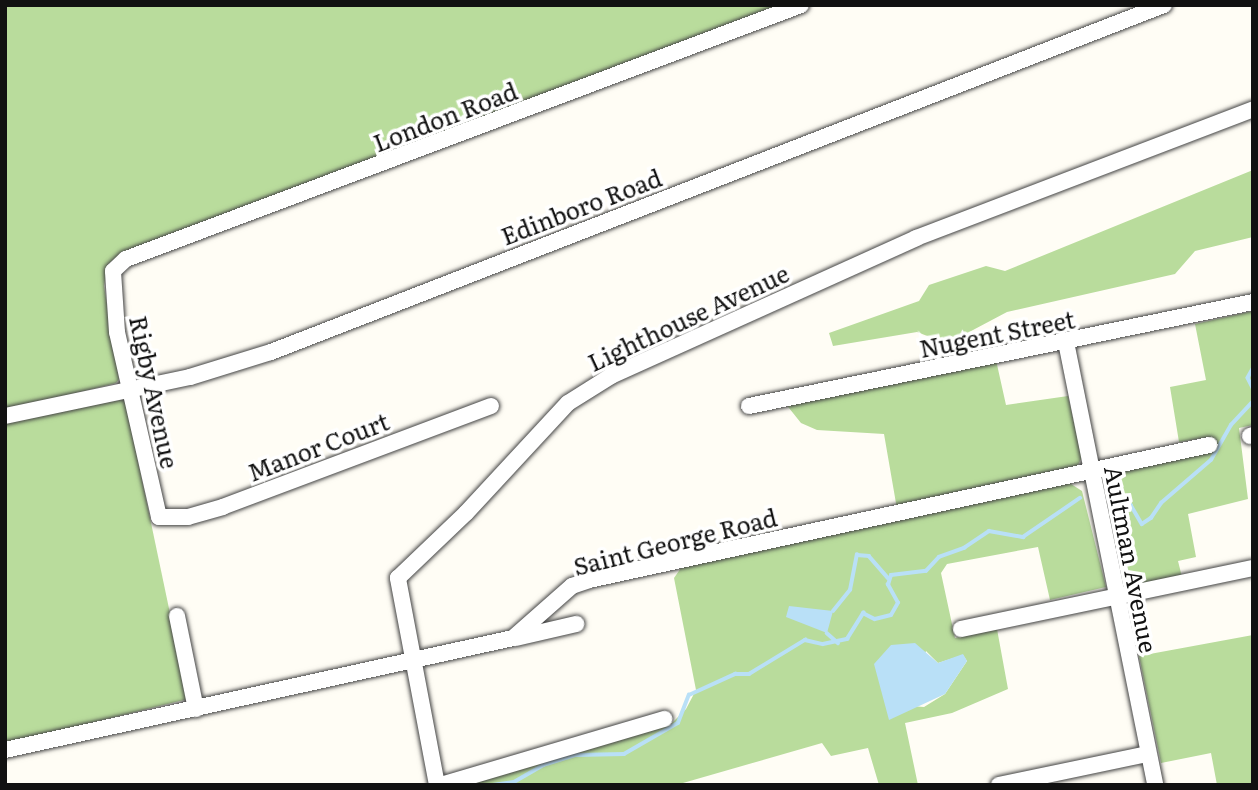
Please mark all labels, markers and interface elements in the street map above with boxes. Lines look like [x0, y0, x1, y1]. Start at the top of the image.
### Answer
street label: London Road [369, 75, 521, 157]
street label: Edinboro Road [497, 162, 665, 250]
street label: Lighthouse Avenue [583, 258, 793, 376]
street label: Nugent Street [917, 304, 1077, 362]
street label: Rigby Avenue [125, 313, 185, 471]
street label: Manor Court [243, 406, 393, 486]
street label: Aultman Avenue [1100, 463, 1164, 655]
street label: Saint George Road [570, 502, 780, 580]

